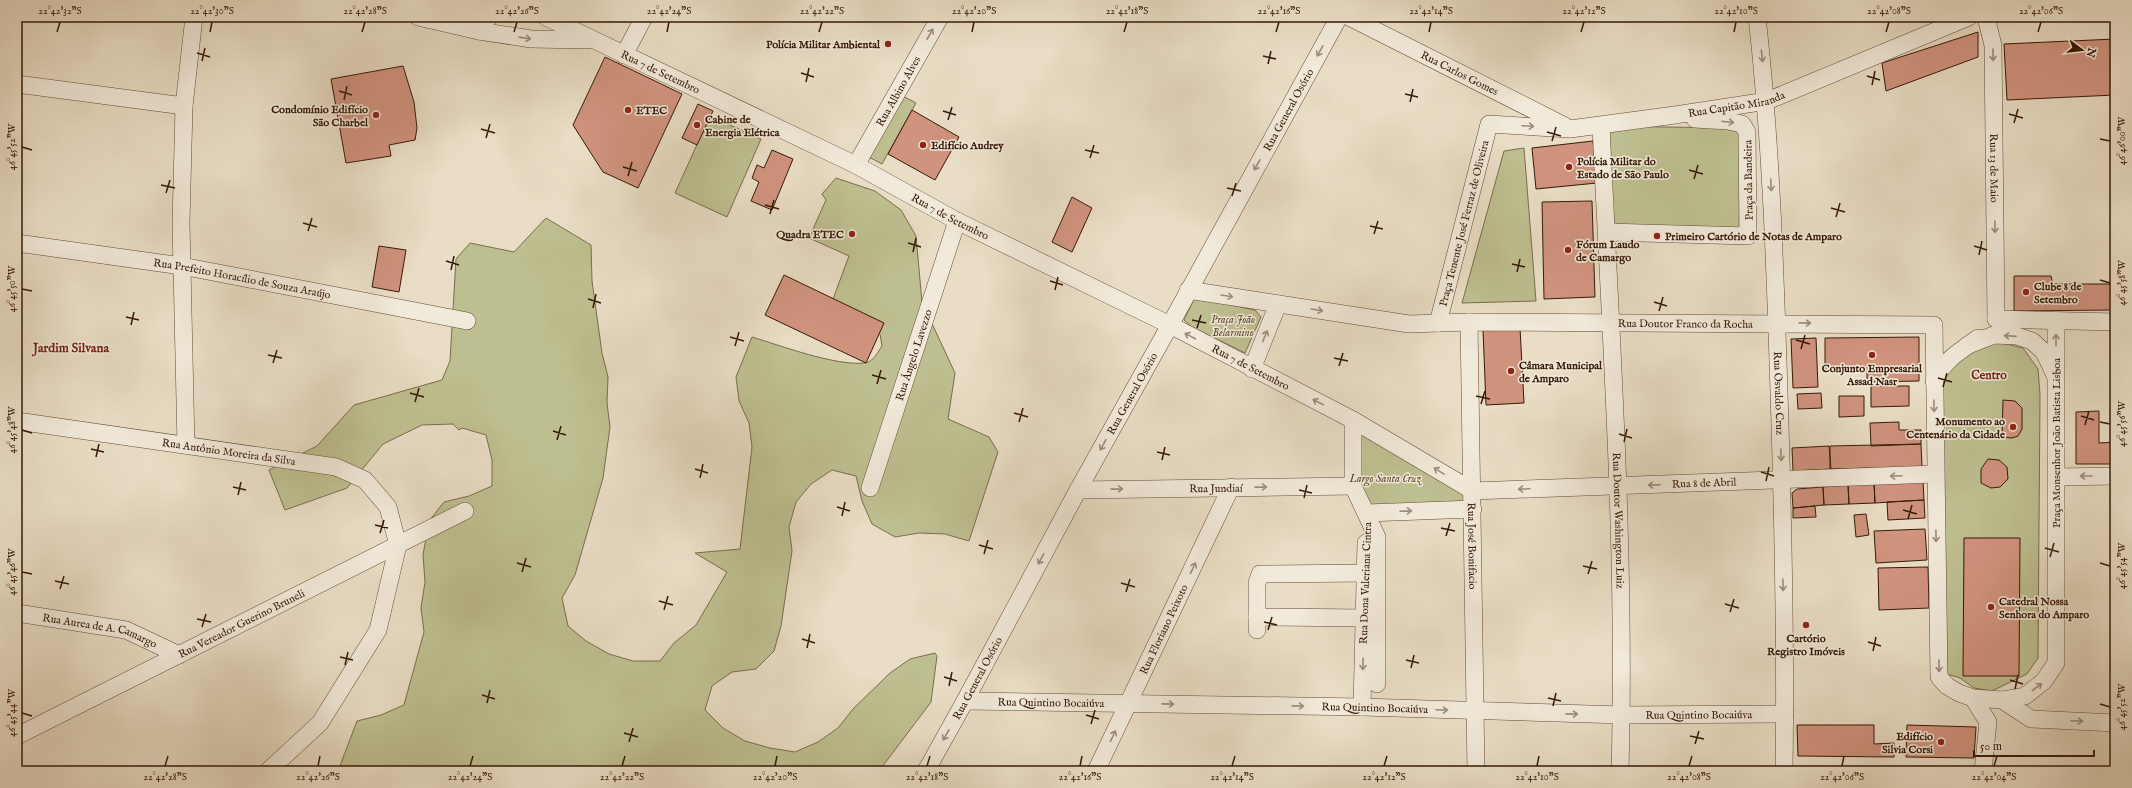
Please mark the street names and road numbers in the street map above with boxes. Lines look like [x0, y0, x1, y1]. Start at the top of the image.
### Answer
street label: Rua 7 de Setembro [618, 48, 702, 97]
street label: Rua Carlos Gomes [1418, 48, 1501, 99]
street label: Rua Albino Alves [873, 54, 924, 129]
street label: Rua General Osório [1261, 66, 1317, 154]
street label: Rua Capitão Miranda [1687, 88, 1787, 121]
street label: Rua 13 de Maio [1986, 133, 2001, 203]
street label: Praça Tenente José Ferraz de Oliveira [1437, 139, 1493, 308]
street label: Praça da Bandeira [1741, 139, 1757, 220]
street label: Rua 7 de Setembro [909, 191, 991, 244]
street label: Rua Prefeito Horacílio de Souza Araújo [153, 256, 332, 303]
street label: Rua Ângelo Lavezzo [893, 308, 936, 403]
street label: Rua Doutor Franco da Rocha [1618, 317, 1753, 332]
street label: Rua 7 de Setembro [1209, 342, 1292, 394]
street label: Rua General Osório [1104, 350, 1161, 438]
street label: Rua Osvaldo Cruz [1770, 351, 1786, 435]
street label: Praça Monsenhor João Batista Lisboa [2050, 358, 2064, 528]
street label: Rua Antônio Moreira da Silva [161, 436, 297, 469]
street label: Rua Doutor Washington Luiz [1609, 452, 1627, 589]
street label: Rua 8 de Abril [1672, 475, 1737, 492]
street label: Rua Jundiaí [1189, 482, 1244, 496]
street label: Rua José Bonifacio [1464, 502, 1479, 590]
street label: Rua Dona Valeriana Cintra [1357, 522, 1375, 644]
street label: Rua Floriano Peixoto [1137, 582, 1192, 677]
street label: Rua Vereador Guerino Bruneli [176, 587, 307, 662]
street label: Rua Aurea de A. Camargo [41, 611, 159, 652]
street label: Rua General Osório [950, 635, 1006, 722]
street label: Rua Quintino Bocaiúva [998, 695, 1105, 711]
street label: Rua Quintino Bocaiúva [1322, 700, 1429, 717]
street label: Rua Quintino Bocaiúva [1645, 708, 1752, 723]

